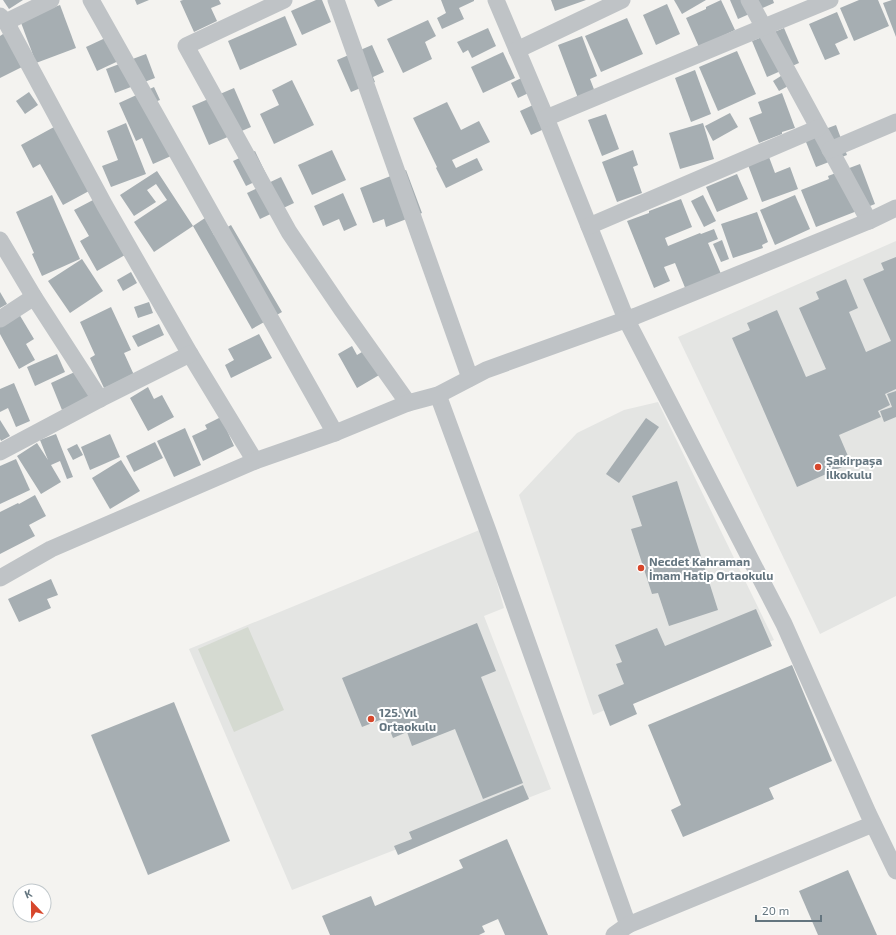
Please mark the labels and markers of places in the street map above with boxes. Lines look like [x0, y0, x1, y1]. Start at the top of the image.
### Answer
place label: Şakirpaşa İlkokulu [826, 453, 882, 481]
marker: Şakirpaşa İlkokulu [813, 462, 823, 472]
place label: Necdet Kahraman İmam Hatip Ortaokulu [649, 554, 773, 582]
marker: Necdet Kahraman İmam Hatip Ortaokulu [636, 563, 646, 573]
place label: 125. Yıl Ortaokulu [379, 705, 436, 733]
marker: 125. Yıl Ortaokulu [366, 714, 376, 724]

